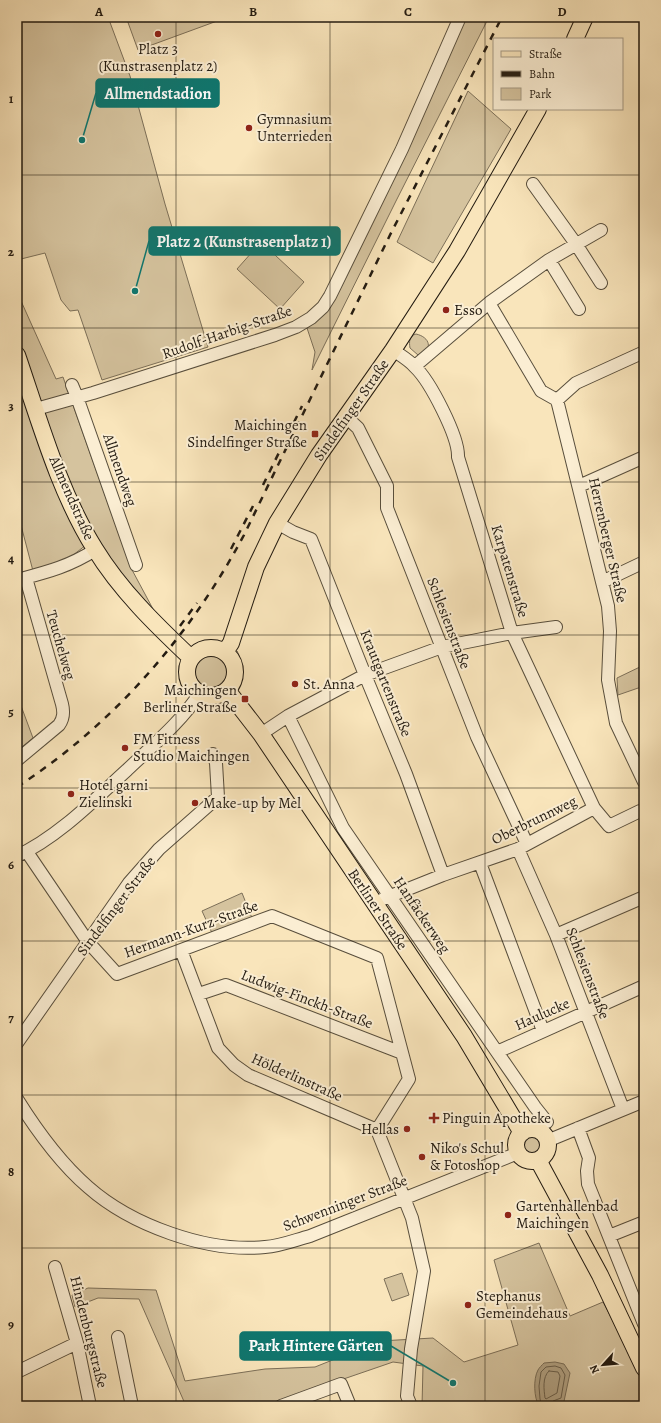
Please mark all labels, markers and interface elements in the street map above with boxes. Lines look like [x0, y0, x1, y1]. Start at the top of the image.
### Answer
text: A [94, 3, 104, 20]
text: B [249, 3, 257, 20]
text: C [404, 3, 412, 20]
text: D [557, 3, 567, 20]
marker: Platz 3 (Kunstrasenplatz 2) [153, 29, 163, 39]
legend [493, 38, 623, 110]
place label: Platz 3 (Kunstrasenplatz 2) [99, 39, 217, 76]
text: Straße [529, 46, 562, 62]
text: Bahn [529, 66, 555, 82]
callout: Allmendstadion [96, 79, 219, 107]
text: Allmendstadion [104, 83, 211, 105]
text: Park [529, 86, 552, 102]
text: 1 [9, 90, 14, 107]
place label: Gymnasium Unterrieden [257, 109, 332, 146]
marker: Gymnasium Unterrieden [244, 123, 254, 133]
callout: Platz 2 (Kunstrasenplatz 1) [149, 227, 340, 255]
text: Platz 2 (Kunstrasenplatz 1) [157, 231, 331, 253]
text: 2 [8, 243, 15, 260]
street label: Rudolf-Harbig-Straße [159, 300, 295, 364]
place label: Esso [454, 300, 482, 320]
marker: Esso [441, 305, 451, 315]
street label: Sindelfinger Straße [308, 355, 394, 465]
text: 3 [8, 397, 14, 414]
place label: Maichingen Sindelfinger Straße [187, 415, 307, 452]
marker: Maichingen Sindelfinger Straße [310, 429, 320, 439]
street label: Allmendweg [98, 430, 142, 509]
street label: Allmendstraße [44, 452, 100, 544]
street label: Herrenberger Straße [584, 475, 632, 605]
street label: Karpatenstraße [486, 522, 534, 620]
text: 4 [8, 550, 14, 567]
street label: Schlesienstraße [422, 574, 476, 672]
street label: Teuchelweg [42, 608, 81, 682]
street label: Krautgartenstraße [355, 626, 417, 740]
place label: St. Anna [303, 674, 355, 694]
marker: St. Anna [290, 679, 300, 689]
place label: Maichingen Berliner Straße [143, 680, 237, 717]
marker: Maichingen Berliner Straße [240, 694, 250, 704]
text: 5 [8, 703, 14, 720]
place label: FM Fitness Studio Maichingen [133, 729, 250, 766]
marker: FM Fitness Studio Maichingen [120, 743, 130, 753]
place label: Hotel garni Zielinski [79, 775, 148, 812]
marker: Hotel garni Zielinski [66, 789, 76, 799]
street label: Oberbrunnweg [488, 791, 580, 849]
place label: Make-up by Mel [203, 793, 301, 813]
marker: Make-up by Mel [190, 798, 200, 808]
street label: Sindelfinger Straße [72, 852, 160, 960]
text: 6 [8, 856, 14, 873]
street label: Berliner Straße [343, 864, 413, 954]
street label: Hanfäckerweg [389, 873, 455, 958]
street label: Hermann-Kurz-Straße [121, 895, 261, 963]
street label: Schlesienstraße [561, 924, 615, 1022]
street label: Ludwig-Finckh-Straße [238, 965, 376, 1033]
street label: Haulucke [511, 993, 573, 1035]
text: 7 [8, 1009, 14, 1026]
street label: Hölderlinstraße [248, 1048, 346, 1106]
place label: Pinguin Apotheke [442, 1108, 551, 1128]
marker: Pinguin Apotheke [429, 1113, 439, 1123]
place label: Hellas [361, 1119, 399, 1139]
marker: Hellas [402, 1124, 412, 1134]
place label: Niko's Schul & Fotoshop [430, 1138, 504, 1175]
marker: Niko's Schul & Fotoshop [417, 1152, 427, 1162]
text: 8 [8, 1163, 14, 1180]
street label: Schwenninger Straße [280, 1170, 410, 1236]
place label: Gartenhallenbad Maichingen [516, 1196, 619, 1233]
marker: Gartenhallenbad Maichingen [503, 1210, 513, 1220]
street label: Hindenburgstraße [65, 1274, 113, 1390]
place label: Stephanus Gemeindehaus [476, 1286, 568, 1323]
marker: Stephanus Gemeindehaus [463, 1300, 473, 1310]
text: 9 [8, 1316, 14, 1333]
callout: Park Hintere Gärten [240, 1332, 391, 1360]
text: Park Hintere Gärten [248, 1335, 384, 1357]
north arrow [583, 1345, 623, 1385]
text: N [586, 1362, 603, 1376]

